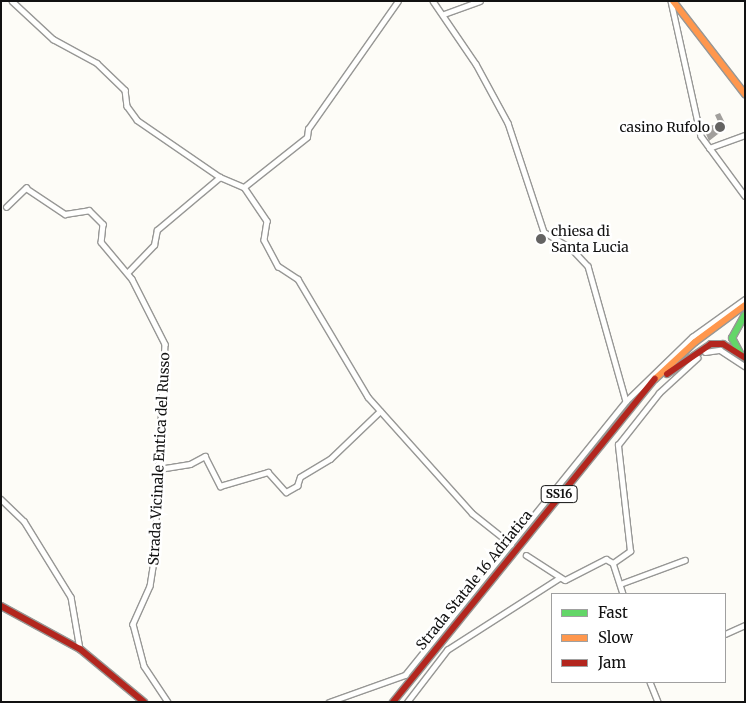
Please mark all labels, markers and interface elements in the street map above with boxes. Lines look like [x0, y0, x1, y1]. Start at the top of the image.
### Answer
place label: casino Rufolo [620, 119, 710, 135]
marker: casino Rufolo [714, 121, 726, 133]
place label: chiesa di Santa Lucia [551, 223, 629, 256]
marker: chiesa di Santa Lucia [535, 233, 547, 245]
street label: Strada Vicinale Entica del Russo [145, 352, 173, 566]
road number: SS16 [540, 484, 578, 504]
street label: Strada Statale 16 Adriatica [412, 507, 536, 653]
legend [551, 593, 726, 683]
text: Fast [598, 603, 628, 622]
text: Slow [598, 628, 633, 647]
text: Jam [598, 653, 626, 672]

